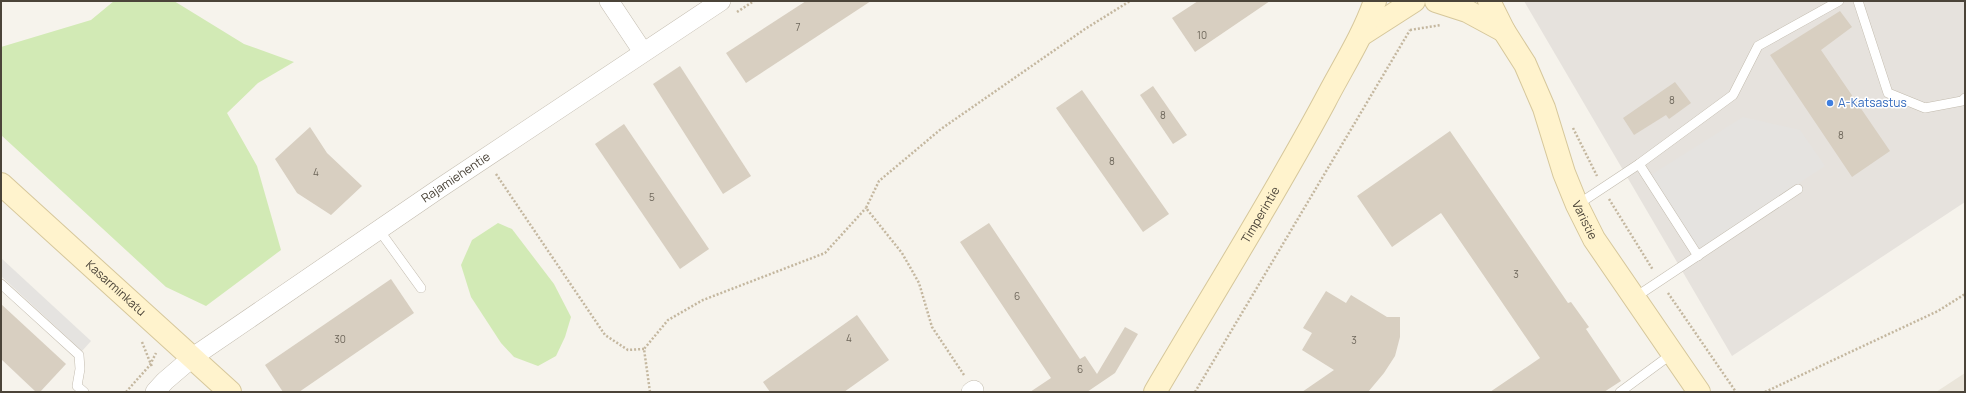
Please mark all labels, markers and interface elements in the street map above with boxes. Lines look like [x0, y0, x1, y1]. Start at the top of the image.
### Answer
house number: 7 [795, 20, 801, 34]
house number: 10 [1197, 28, 1207, 42]
house number: 8 [1669, 93, 1675, 107]
place label: A-Katsastus [1838, 94, 1907, 111]
marker: A-Katsastus [1825, 98, 1835, 108]
house number: 8 [1160, 108, 1166, 122]
house number: 8 [1838, 128, 1844, 142]
street label: Rajamiehentie [418, 148, 493, 206]
house number: 8 [1109, 154, 1115, 168]
house number: 4 [313, 165, 319, 179]
street label: Timperintie [1237, 183, 1283, 246]
house number: 5 [649, 190, 655, 204]
street label: Varistie [1568, 198, 1602, 242]
street label: Kasarminkatu [82, 256, 150, 320]
house number: 3 [1513, 267, 1519, 281]
house number: 6 [1014, 289, 1020, 303]
house number: 4 [846, 331, 852, 345]
house number: 30 [334, 332, 346, 346]
house number: 3 [1351, 333, 1357, 347]
house number: 6 [1077, 362, 1083, 376]

